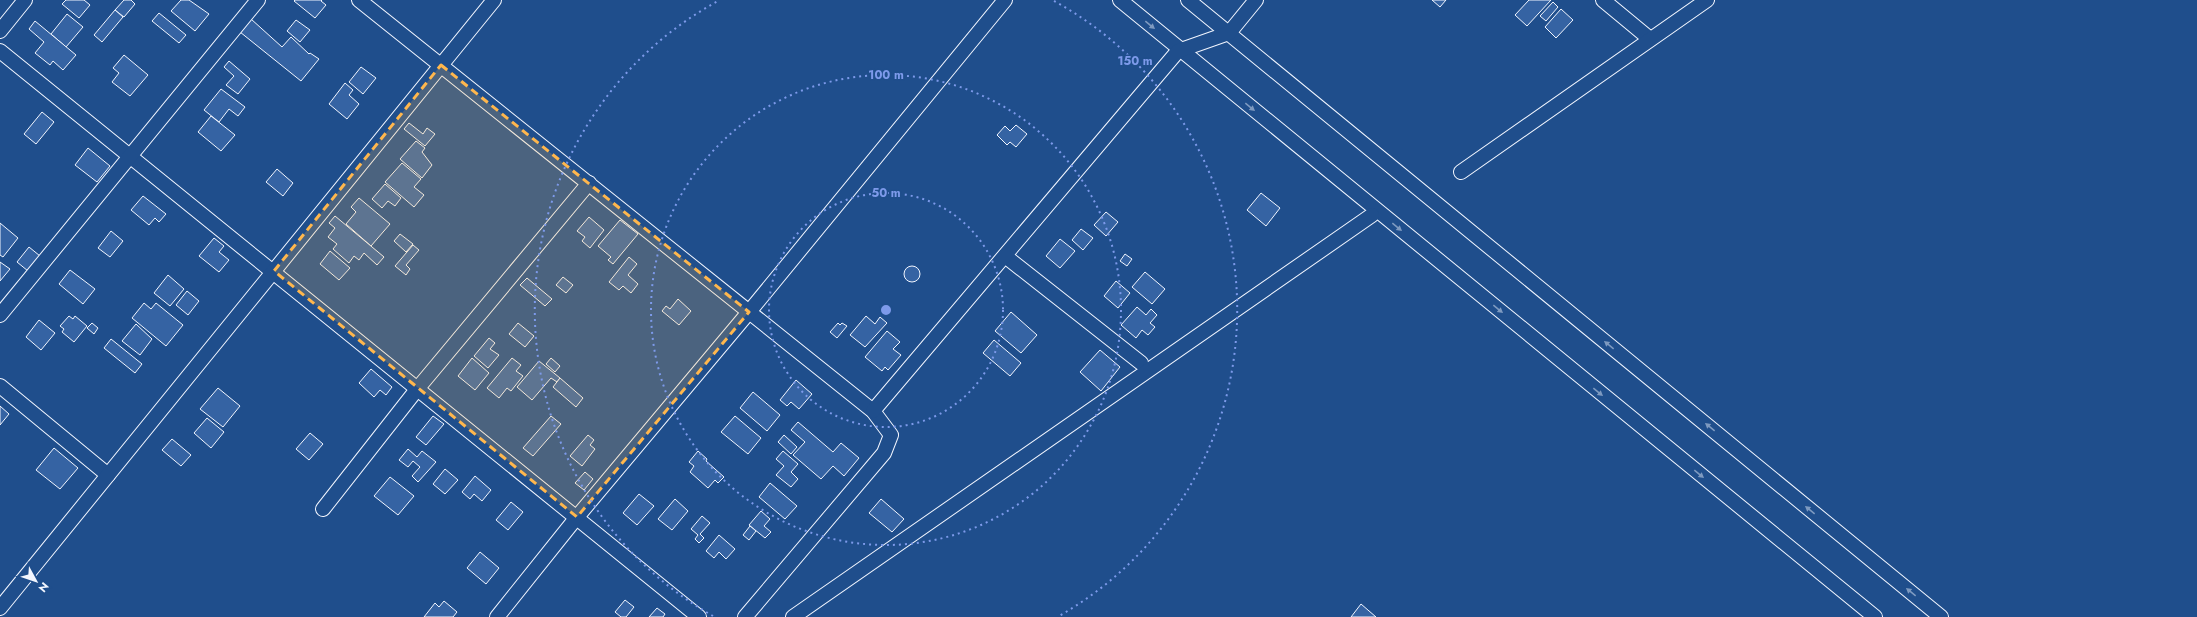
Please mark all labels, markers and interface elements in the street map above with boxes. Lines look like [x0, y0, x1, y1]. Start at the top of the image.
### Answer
one-way arrow [1144, 20, 1155, 29]
text: 150 m [1117, 52, 1153, 70]
text: 100 m [868, 66, 904, 84]
one-way arrow [1245, 103, 1256, 112]
text: 50 m [871, 184, 901, 202]
one-way arrow [1391, 223, 1402, 232]
centre of rings [879, 303, 893, 317]
one-way arrow [1492, 305, 1503, 314]
one-way arrow [1604, 340, 1615, 349]
one-way arrow [1593, 387, 1604, 396]
one-way arrow [1704, 423, 1715, 432]
one-way arrow [1694, 469, 1705, 478]
one-way arrow [1805, 505, 1816, 514]
north arrow [16, 561, 56, 601]
text: N [35, 579, 53, 596]
one-way arrow [1905, 588, 1916, 597]

